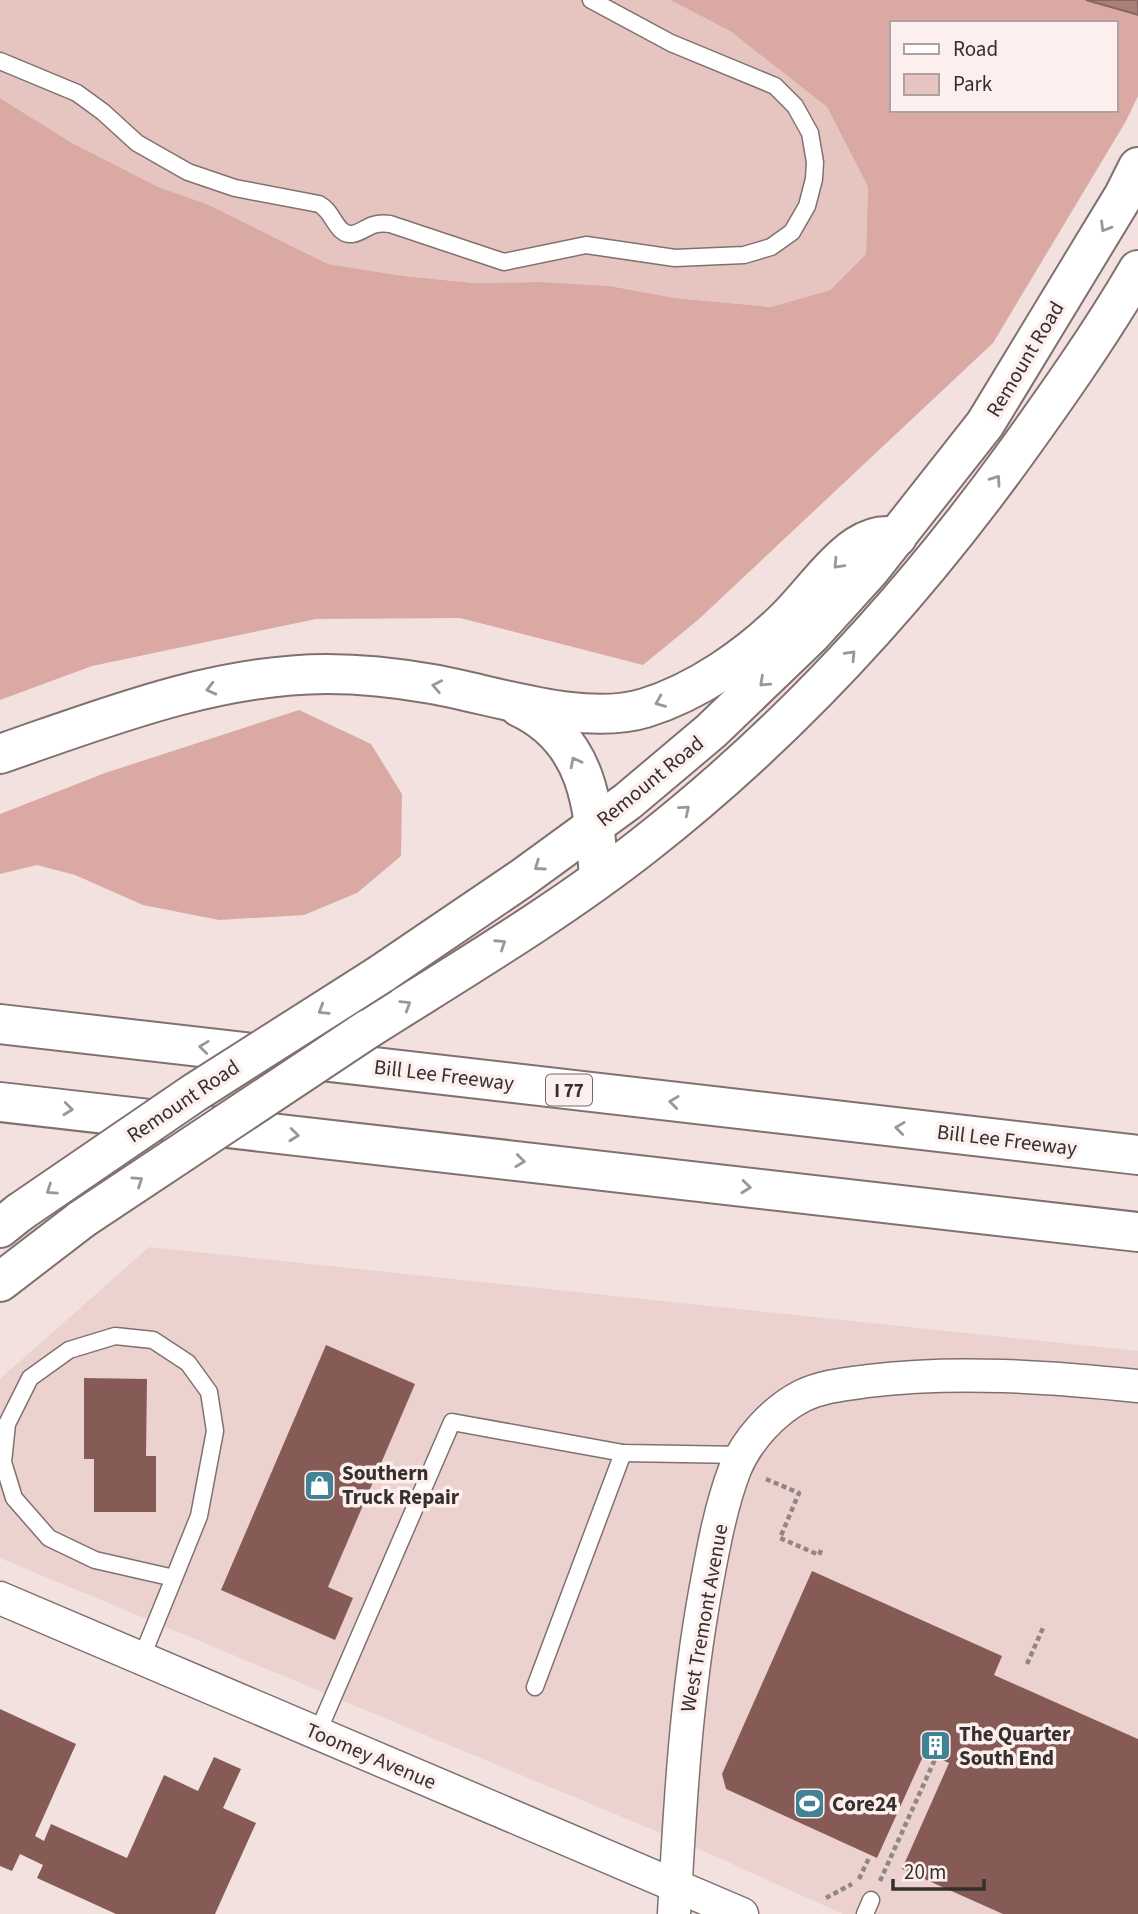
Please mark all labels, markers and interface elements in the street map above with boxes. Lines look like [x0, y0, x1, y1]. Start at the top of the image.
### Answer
legend [890, 21, 1117, 112]
text: Road [953, 34, 998, 64]
text: Park [953, 69, 993, 99]
one-way arrow [1100, 219, 1113, 232]
street label: Remount Road [979, 295, 1071, 423]
one-way arrow [988, 475, 1000, 488]
one-way arrow [834, 556, 846, 569]
one-way arrow [843, 650, 856, 663]
one-way arrow [759, 673, 772, 686]
one-way arrow [431, 679, 443, 694]
one-way arrow [205, 681, 217, 695]
one-way arrow [655, 694, 667, 708]
street label: Remount Road [590, 728, 710, 834]
one-way arrow [570, 757, 584, 769]
one-way arrow [678, 806, 690, 819]
one-way arrow [534, 858, 547, 870]
one-way arrow [493, 940, 506, 952]
one-way arrow [398, 1000, 411, 1013]
one-way arrow [317, 1002, 330, 1015]
one-way arrow [199, 1040, 210, 1055]
street label: Remount Road [121, 1052, 245, 1150]
street label: Bill Lee Freeway [372, 1052, 516, 1098]
road number: I 77 [546, 1074, 592, 1106]
one-way arrow [668, 1094, 680, 1109]
one-way arrow [62, 1102, 74, 1117]
street label: Bill Lee Freeway [935, 1117, 1079, 1163]
one-way arrow [894, 1120, 906, 1135]
one-way arrow [288, 1127, 300, 1142]
one-way arrow [514, 1154, 526, 1169]
one-way arrow [130, 1177, 143, 1189]
one-way arrow [740, 1180, 752, 1195]
one-way arrow [46, 1182, 59, 1194]
place label: Southern Truck Repair [342, 1458, 460, 1512]
shop icon: Southern Truck Repair [302, 1468, 336, 1502]
street label: West Tremont Avenue [673, 1522, 735, 1714]
street label: Toomey Avenue [301, 1715, 441, 1797]
place label: The Quarter South End [959, 1719, 1071, 1773]
building icon: The Quarter South End [919, 1729, 953, 1763]
sports icon: Core24 [792, 1787, 826, 1821]
place label: Core24 [832, 1789, 897, 1819]
scale bar [893, 1848, 984, 1892]
text: 20 m [904, 1857, 946, 1887]

